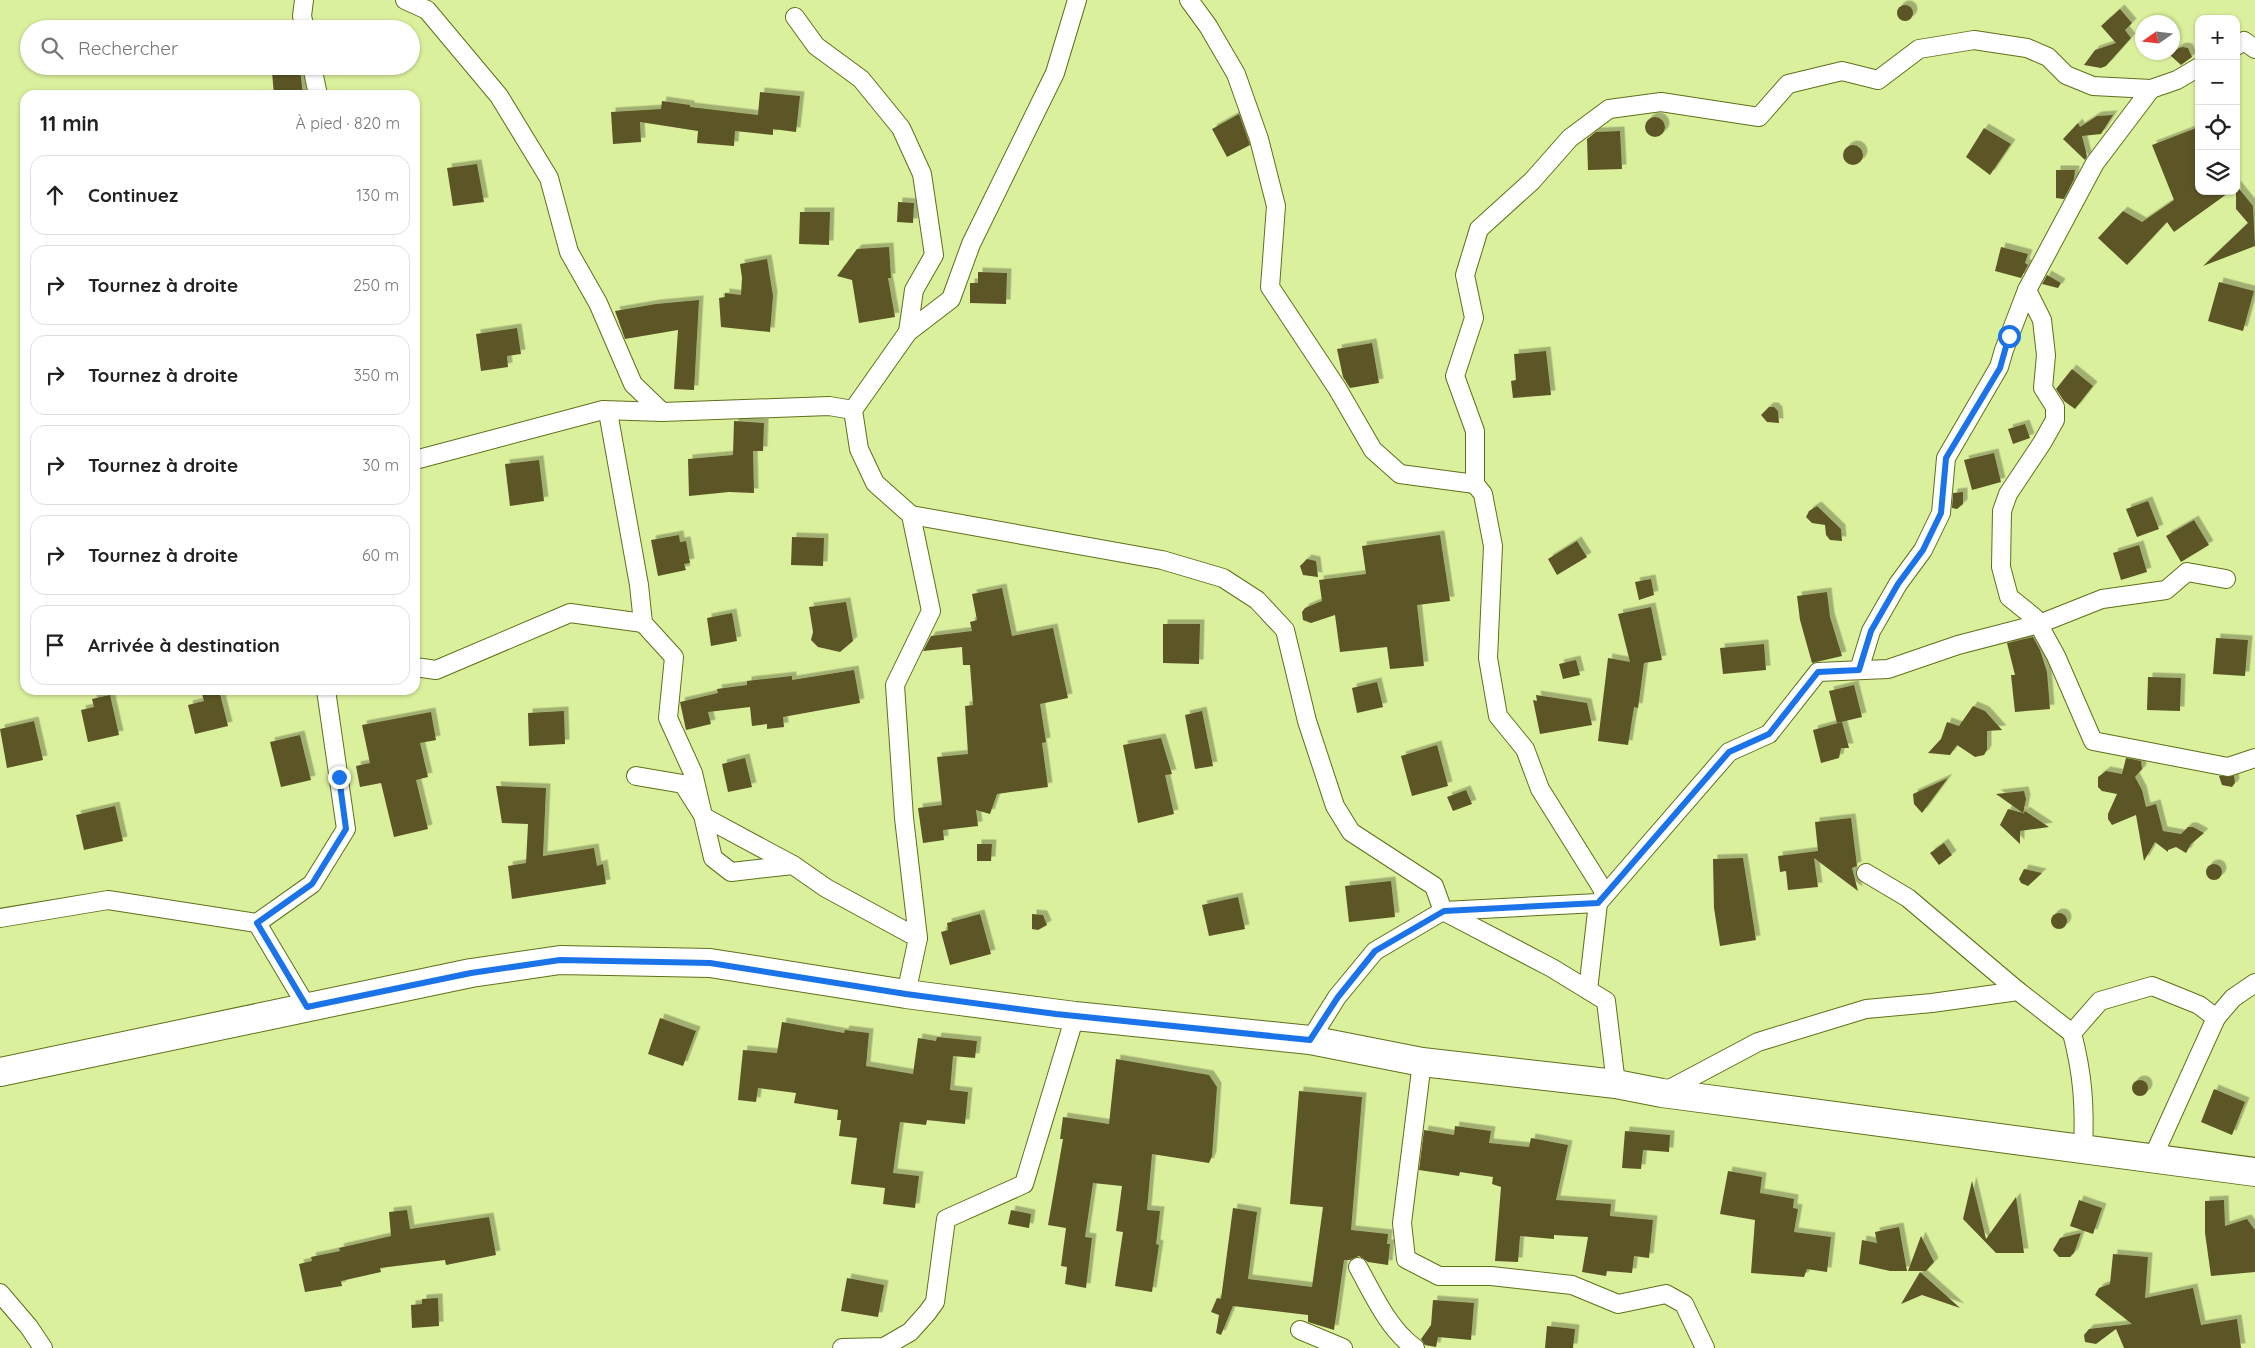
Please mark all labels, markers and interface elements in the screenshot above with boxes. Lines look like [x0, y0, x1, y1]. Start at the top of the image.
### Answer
north arrow [2135, 15, 2180, 60]
map controls [2195, 15, 2240, 195]
button: + [2195, 15, 2240, 60]
search box [20, 20, 420, 75]
icon: search [38, 34, 66, 62]
text: Rechercher [78, 36, 178, 60]
button: − [2195, 60, 2240, 105]
button: locate [2195, 105, 2240, 150]
text: 11 min [40, 110, 99, 136]
text: À pied · 820 m [296, 113, 400, 133]
button: layers [2195, 150, 2240, 195]
icon: ahead [41, 181, 69, 209]
text: Continuez [88, 183, 178, 207]
text: 130 m [356, 185, 399, 205]
icon: right [41, 271, 69, 299]
text: Tournez à droite [88, 273, 238, 297]
text: 250 m [353, 275, 399, 295]
route start [1998, 325, 2021, 348]
icon: right [41, 361, 69, 389]
text: Tournez à droite [88, 363, 238, 387]
text: 350 m [353, 365, 399, 385]
icon: right [41, 451, 69, 479]
text: Tournez à droite [88, 453, 238, 477]
text: 30 m [362, 455, 399, 475]
icon: right [41, 541, 69, 569]
text: Tournez à droite [88, 543, 238, 567]
text: 60 m [362, 545, 399, 565]
icon: arrive [41, 631, 69, 659]
text: Arrivée à destination [88, 633, 280, 657]
route end [328, 766, 351, 789]

